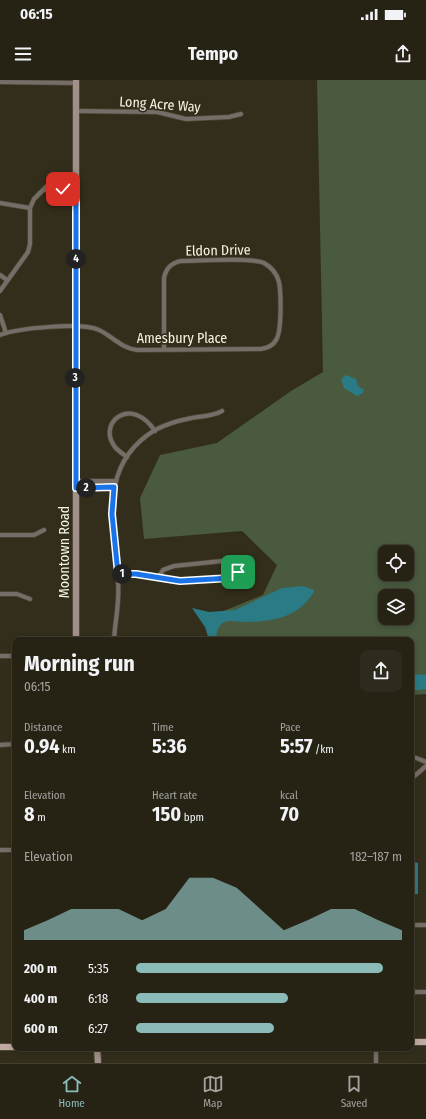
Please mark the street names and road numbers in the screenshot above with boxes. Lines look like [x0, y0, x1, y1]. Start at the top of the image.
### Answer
street label: Long Acre Way [119, 93, 202, 116]
street label: Eldon Drive [185, 241, 251, 260]
street label: Amesbury Place [137, 330, 227, 347]
street label: Moontown Road [56, 506, 73, 598]

